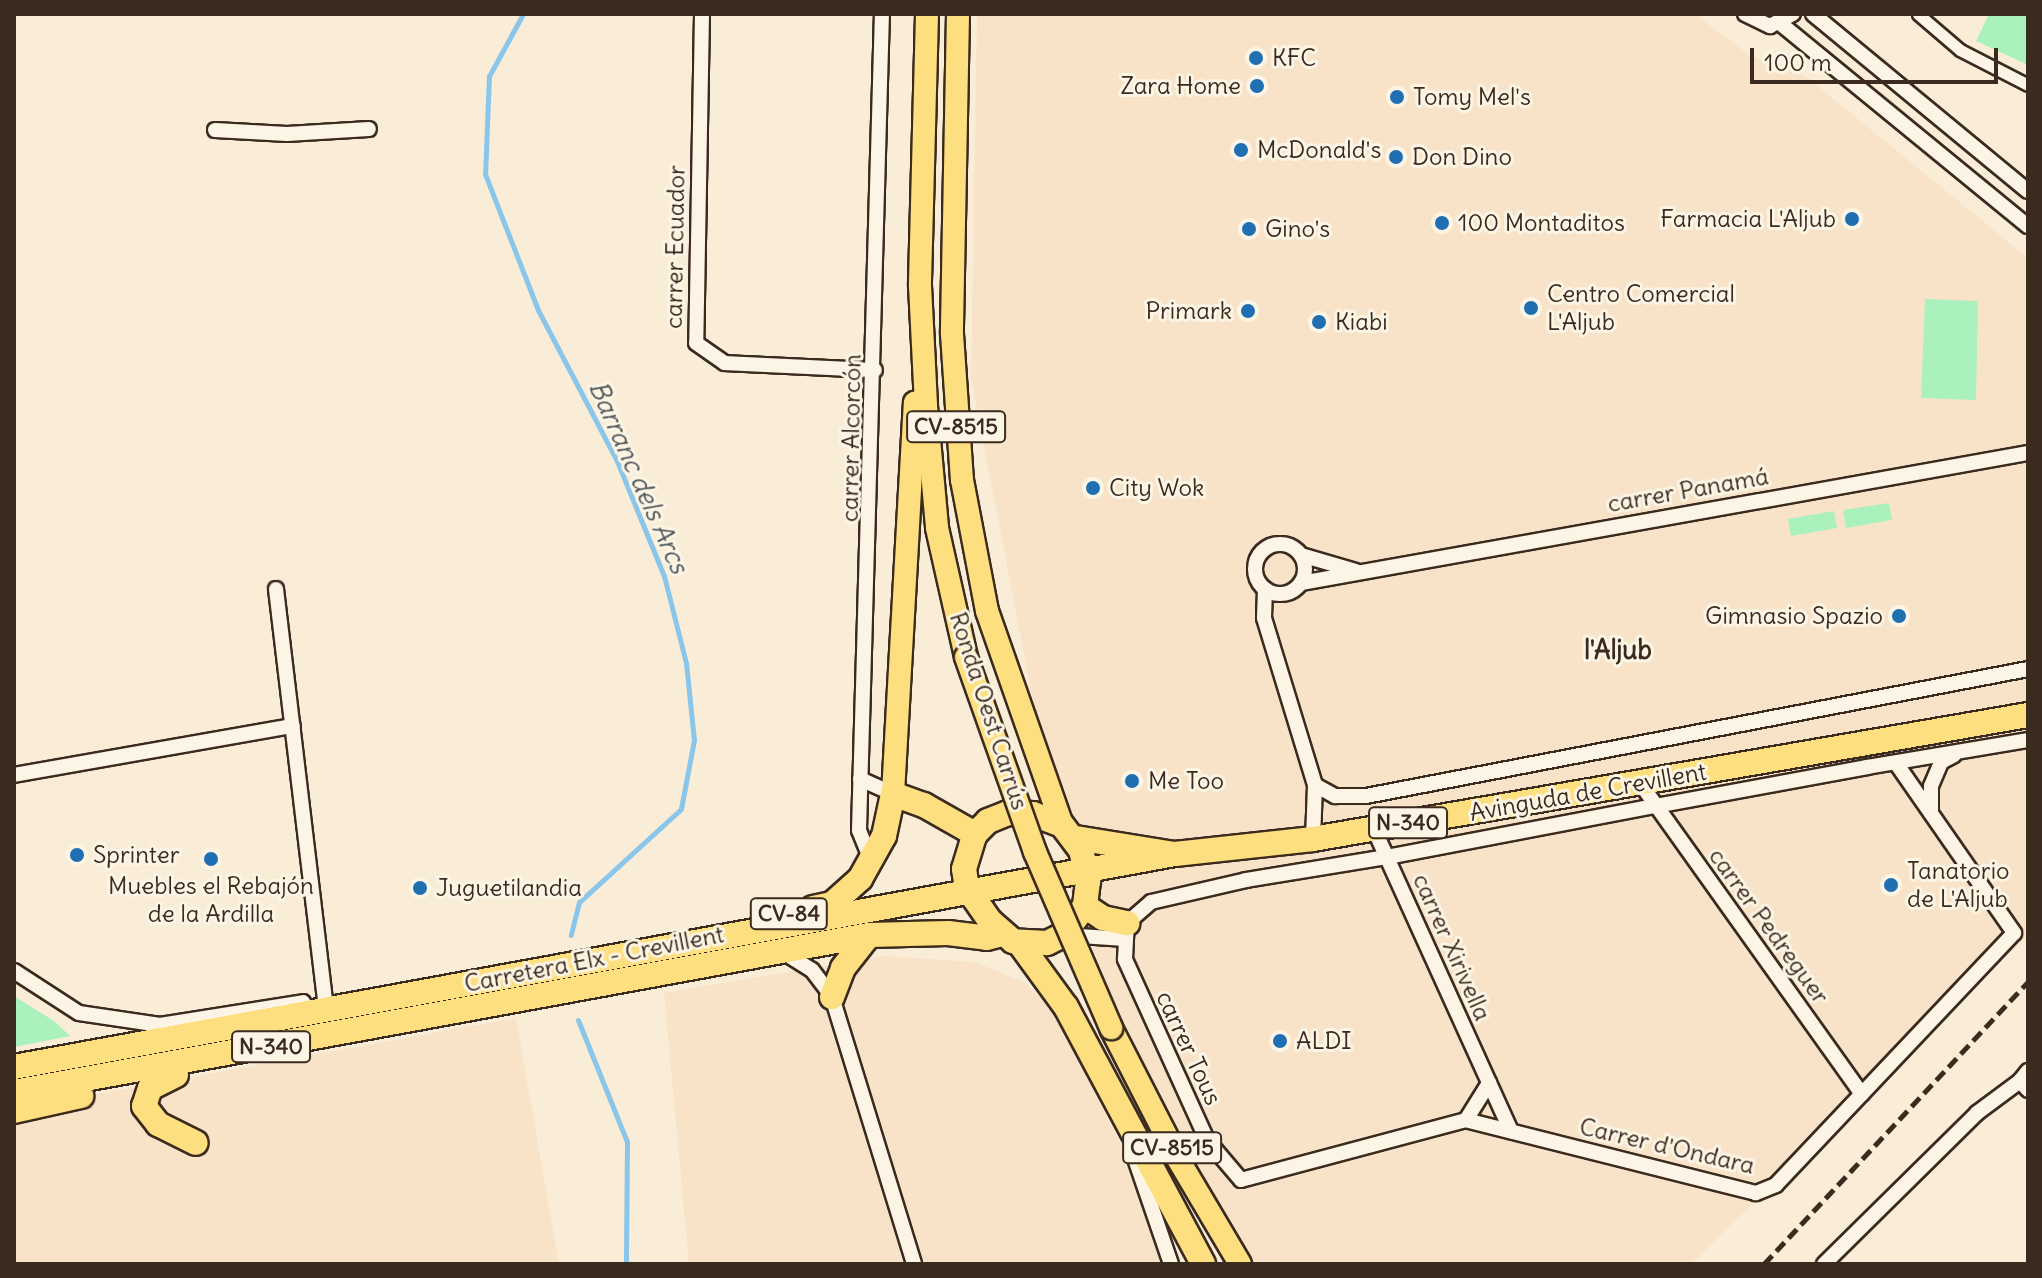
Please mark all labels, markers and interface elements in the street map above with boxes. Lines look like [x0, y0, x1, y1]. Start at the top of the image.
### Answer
scale bar [1754, 32, 2002, 82]
place label: KFC [1272, 44, 1316, 72]
text: 100 m [1764, 47, 1832, 77]
marker: KFC [1247, 49, 1265, 67]
place label: Zara Home [1120, 72, 1241, 100]
marker: Zara Home [1248, 77, 1266, 95]
place label: Tomy Mel's [1413, 83, 1531, 111]
marker: Tomy Mel's [1388, 88, 1406, 106]
place label: McDonald's [1257, 136, 1381, 164]
marker: McDonald's [1232, 141, 1250, 159]
place label: Don Dino [1412, 143, 1512, 171]
marker: Don Dino [1387, 148, 1405, 166]
street label: carrer Ecuador [659, 165, 691, 329]
place label: Farmacia L'Aljub [1660, 205, 1836, 233]
place label: 100 Montaditos [1458, 209, 1625, 237]
marker: Farmacia L'Aljub [1843, 210, 1861, 228]
marker: 100 Montaditos [1433, 214, 1451, 232]
place label: Gino's [1265, 215, 1330, 243]
marker: Gino's [1240, 220, 1258, 238]
place label: Centro Comercial L'Aljub [1547, 280, 1735, 336]
place label: Primark [1146, 297, 1232, 325]
marker: Centro Comercial L'Aljub [1522, 299, 1540, 317]
marker: Primark [1239, 302, 1257, 320]
place label: Kiabi [1335, 308, 1388, 336]
marker: Kiabi [1310, 313, 1328, 331]
street label: carrer Alcorcón [835, 354, 867, 522]
water label: Barranc dels Arcs [583, 376, 695, 578]
road number: CV-8515 [906, 409, 1006, 445]
street label: carrer Panamá [1605, 462, 1771, 518]
place label: City Wok [1109, 474, 1204, 502]
marker: City Wok [1084, 479, 1102, 497]
place label: Gimnasio Spazio [1705, 602, 1883, 630]
marker: Gimnasio Spazio [1890, 607, 1908, 625]
street label: Ronda Oest Carrús [943, 609, 1035, 813]
district label: l'Aljub [1584, 634, 1652, 666]
street label: Avinguda de Crevillent [1467, 757, 1709, 827]
place label: Me Too [1148, 767, 1224, 795]
marker: Me Too [1123, 772, 1141, 790]
road number: N-340 [1368, 805, 1448, 841]
place label: Sprinter [93, 841, 179, 869]
street label: carrer Pedreguer [1703, 842, 1835, 1010]
marker: Sprinter [68, 846, 86, 864]
marker: Muebles el Rebajón de la Ardilla [202, 850, 220, 868]
place label: Tanatorio de L'Aljub [1907, 857, 2010, 913]
street label: carrer Xirivella [1407, 869, 1497, 1025]
place label: Muebles el Rebajón de la Ardilla [108, 872, 314, 928]
place label: Juguetilandia [436, 874, 582, 902]
marker: Tanatorio de L'Aljub [1882, 876, 1900, 894]
marker: Juguetilandia [411, 879, 429, 897]
road number: CV-84 [749, 896, 829, 932]
street label: Carretera Elx - Crevillent [462, 920, 726, 998]
street label: carrer Tous [1150, 986, 1228, 1110]
place label: ALDI [1296, 1027, 1351, 1055]
road number: N-340 [231, 1029, 311, 1065]
marker: ALDI [1271, 1032, 1289, 1050]
street label: Carrer d'Ondara [1577, 1112, 1757, 1180]
road number: CV-8515 [1122, 1130, 1222, 1166]

